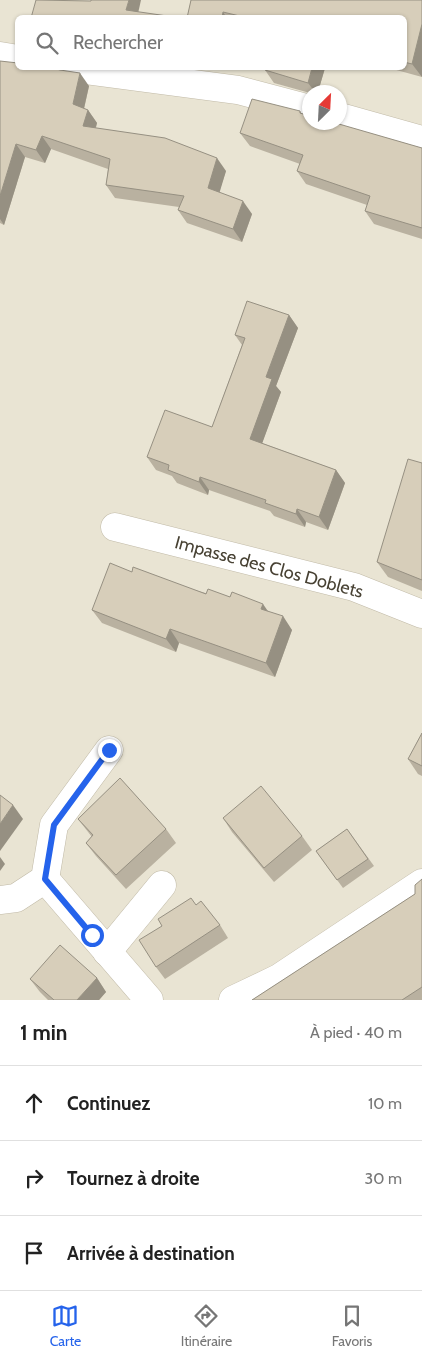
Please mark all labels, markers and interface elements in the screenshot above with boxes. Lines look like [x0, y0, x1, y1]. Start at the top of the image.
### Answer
search box [15, 15, 407, 70]
icon: search [33, 29, 61, 57]
text: Rechercher [73, 31, 163, 54]
north arrow [302, 85, 347, 130]
street label: Impasse des Clos Doblets [172, 531, 366, 603]
route end [98, 739, 121, 762]
route start [81, 924, 104, 947]
text: 1 min [20, 1020, 67, 1045]
text: À pied · 40 m [310, 1023, 402, 1042]
icon: ahead [20, 1089, 48, 1117]
text: Continuez [67, 1092, 150, 1115]
text: 10 m [368, 1094, 402, 1113]
icon: right [20, 1164, 48, 1192]
text: Tournez à droite [67, 1167, 200, 1190]
text: 30 m [365, 1169, 402, 1188]
icon: arrive [20, 1239, 48, 1267]
text: Arrivée à destination [67, 1242, 235, 1265]
tab: Carte [50, 1302, 81, 1350]
tab: Itinéraire [181, 1302, 232, 1350]
tab: Favoris [332, 1302, 372, 1350]

